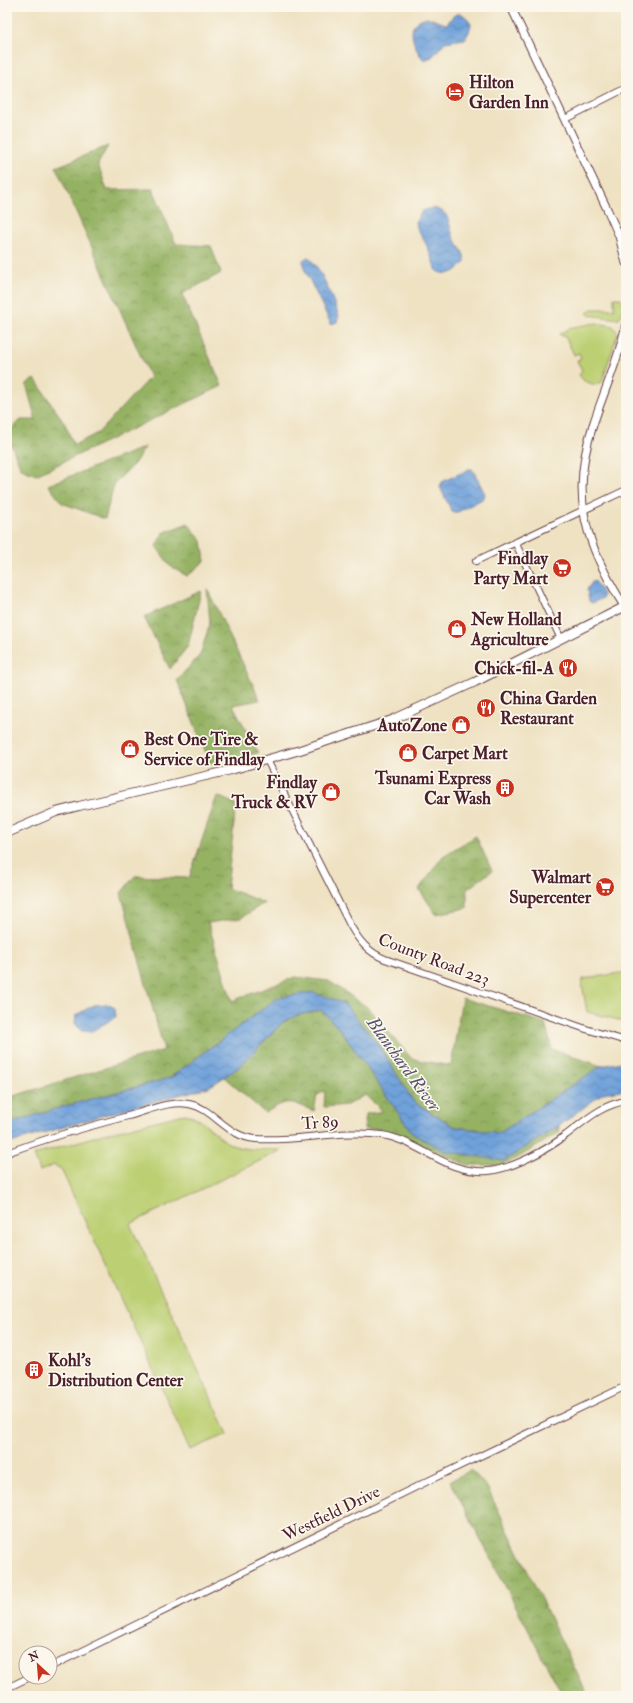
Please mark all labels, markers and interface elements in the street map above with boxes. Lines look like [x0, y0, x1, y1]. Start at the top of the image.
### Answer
place label: Hilton Garden Inn [469, 72, 549, 113]
hotel icon: Hilton Garden Inn [444, 81, 466, 103]
place label: Findlay Party Mart [473, 548, 549, 590]
supermarket icon: Findlay Party Mart [551, 557, 573, 579]
place label: New Holland Agriculture [470, 609, 562, 651]
shop icon: New Holland Agriculture [446, 618, 468, 640]
restaurant icon: Chick-fil-A [557, 657, 579, 679]
place label: Chick-fil-A [474, 658, 554, 679]
place label: China Garden Restaurant [500, 688, 597, 729]
restaurant icon: China Garden Restaurant [475, 697, 497, 719]
shop icon: AutoZone [450, 714, 472, 736]
place label: AutoZone [376, 715, 448, 736]
place label: Best One Tire & Service of Findlay [144, 729, 265, 771]
shop icon: Best One Tire & Service of Findlay [119, 738, 141, 760]
shop icon: Carpet Mart [397, 742, 419, 764]
place label: Carpet Mart [422, 743, 508, 765]
place label: Tsunami Express Car Wash [374, 768, 491, 809]
place label: Findlay Truck & RV [230, 772, 318, 813]
building icon: Tsunami Express Car Wash [494, 777, 516, 799]
shop icon: Findlay Truck & RV [320, 781, 342, 803]
place label: Walmart Supercenter [509, 867, 592, 909]
supermarket icon: Walmart Supercenter [594, 876, 616, 898]
street label: County Road 223 [375, 929, 492, 991]
water label: Blanchard River [361, 1011, 447, 1117]
street label: Tr 89 [301, 1111, 339, 1134]
place label: Kohl’s Distribution Center [48, 1350, 184, 1391]
building icon: Kohl’s Distribution Center [23, 1359, 45, 1381]
street label: Westfield Drive [278, 1481, 383, 1547]
north arrow [18, 1645, 58, 1685]
text: N [26, 1648, 42, 1665]

